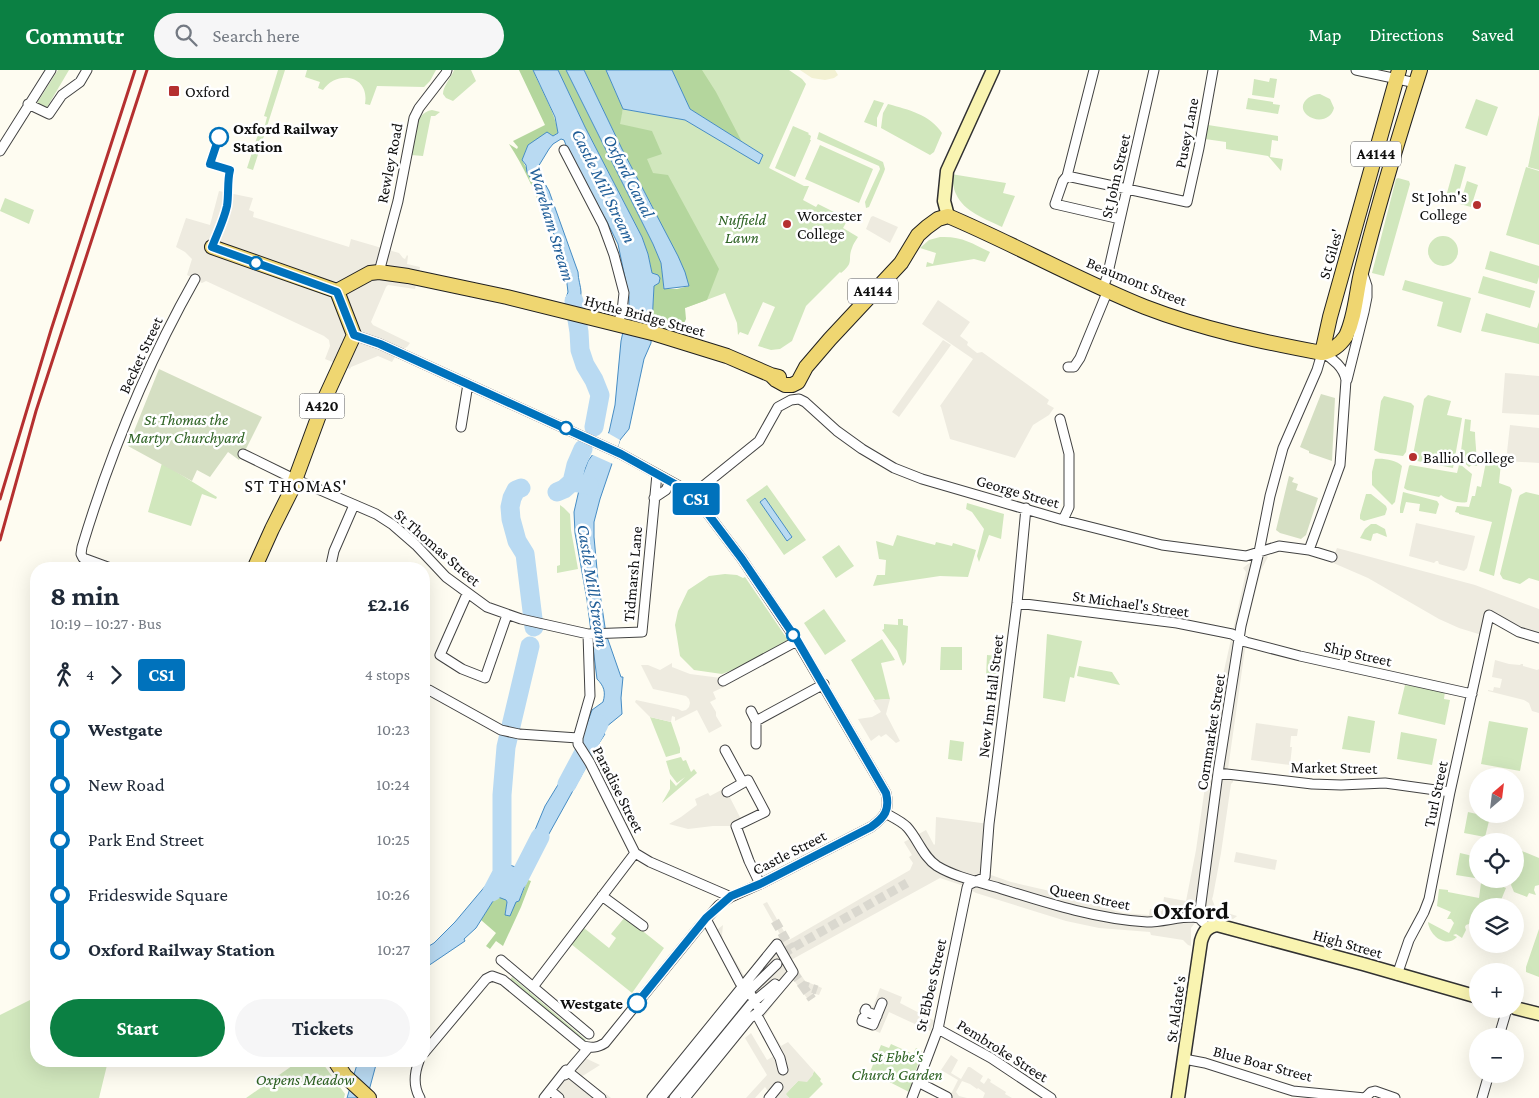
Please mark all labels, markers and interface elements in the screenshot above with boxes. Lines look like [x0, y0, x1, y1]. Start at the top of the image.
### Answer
search box [154, 13, 504, 58]
icon: search [172, 21, 200, 49]
text: Commutr [25, 22, 124, 49]
text: Search here [212, 25, 300, 46]
text: Map [1309, 25, 1341, 45]
text: Directions [1369, 25, 1444, 45]
text: Saved [1472, 25, 1514, 45]
place label: Oxford [185, 83, 230, 100]
marker: Oxford [167, 84, 181, 98]
street label: Pusey Lane [1171, 97, 1203, 170]
place label: Oxford Railway Station [233, 120, 338, 155]
street label: Rewley Road [373, 121, 407, 205]
water label: Castle Mill Stream [568, 126, 640, 246]
marker: Oxford Railway Station [209, 127, 229, 147]
water label: Oxford Canal [600, 131, 659, 221]
street label: St John Street [1098, 132, 1135, 220]
road number: A4144 [1351, 142, 1401, 166]
water label: Wareham Stream [525, 164, 579, 284]
place label: St John's College [1411, 188, 1467, 224]
marker: St John's College [1471, 199, 1483, 211]
place label: Worcester College [797, 207, 862, 243]
park label: Nuffield Lawn [718, 211, 766, 246]
marker: Worcester College [781, 218, 793, 230]
street label: St Giles' [1315, 227, 1346, 281]
street label: Beaumont Street [1084, 254, 1190, 310]
unlabelled marker [249, 256, 263, 270]
road number: A4144 [848, 278, 898, 304]
street label: Hythe Bridge Street [582, 291, 708, 341]
street label: Becket Street [115, 314, 166, 396]
road number: A420 [300, 394, 344, 418]
park label: St Thomas the Martyr Churchyard [127, 411, 245, 447]
unlabelled marker [559, 421, 573, 435]
place label: Balliol College [1423, 449, 1514, 467]
marker: Balliol College [1407, 451, 1419, 463]
street label: George Street [974, 472, 1062, 513]
district label: ST THOMAS' [245, 476, 347, 496]
line badge: CS1 [667, 483, 725, 515]
text: CS1 [683, 489, 709, 509]
street label: St Thomas Street [391, 506, 485, 590]
water label: Castle Mill Stream [573, 523, 613, 649]
street label: Tidmarsh Lane [620, 525, 645, 623]
text: 8 min [50, 580, 120, 611]
street label: St Michael's Street [1072, 587, 1191, 620]
text: £2.16 [368, 594, 410, 615]
text: 10:19 – 10:27 · Bus [50, 615, 161, 632]
unlabelled marker [786, 628, 800, 642]
street label: New Inn Hall Street [975, 633, 1007, 759]
street label: Ship Street [1322, 637, 1394, 671]
icon: walk [50, 661, 78, 689]
icon: forward [102, 661, 130, 689]
text: CS1 [148, 665, 175, 685]
text: 4 [86, 666, 94, 683]
text: 4 stops [365, 666, 410, 683]
street label: Cornmarket Street [1193, 672, 1228, 792]
text: Westgate [88, 719, 163, 740]
text: 10:23 [377, 721, 410, 738]
street label: Paradise Street [590, 743, 648, 836]
street label: Market Street [1291, 758, 1378, 777]
street label: Turl Street [1420, 759, 1451, 829]
north arrow [1469, 768, 1524, 822]
map controls [1469, 768, 1524, 1083]
text: New Road [88, 774, 165, 795]
text: 10:24 [376, 776, 410, 793]
street label: Castle Street [750, 826, 829, 878]
text: Park End Street [88, 829, 204, 850]
text: 10:25 [377, 831, 410, 848]
button: locate [1469, 833, 1524, 888]
street label: Queen Street [1048, 880, 1133, 914]
text: Frideswide Square [88, 884, 228, 905]
text: 10:26 [376, 886, 410, 903]
district label: Oxford [1153, 896, 1229, 925]
button: layers [1469, 898, 1524, 953]
street label: High Street [1311, 925, 1385, 963]
street label: St Ebbes Street [912, 936, 950, 1033]
text: Oxford Railway Station [88, 939, 275, 960]
text: 10:27 [377, 941, 410, 958]
button: + [1469, 963, 1524, 1018]
street label: St Aldate's [1162, 975, 1189, 1043]
marker: Westgate [627, 993, 647, 1013]
place label: Westgate [559, 995, 624, 1012]
button: Start [50, 999, 225, 1057]
button: Tickets [235, 999, 410, 1057]
street label: Pembroke Street [954, 1016, 1052, 1086]
button: − [1469, 1028, 1524, 1083]
street label: Blue Boar Street [1212, 1042, 1315, 1085]
park label: St Ebbe's Church Garden [851, 1048, 943, 1083]
park label: Oxpens Meadow [256, 1071, 354, 1089]

